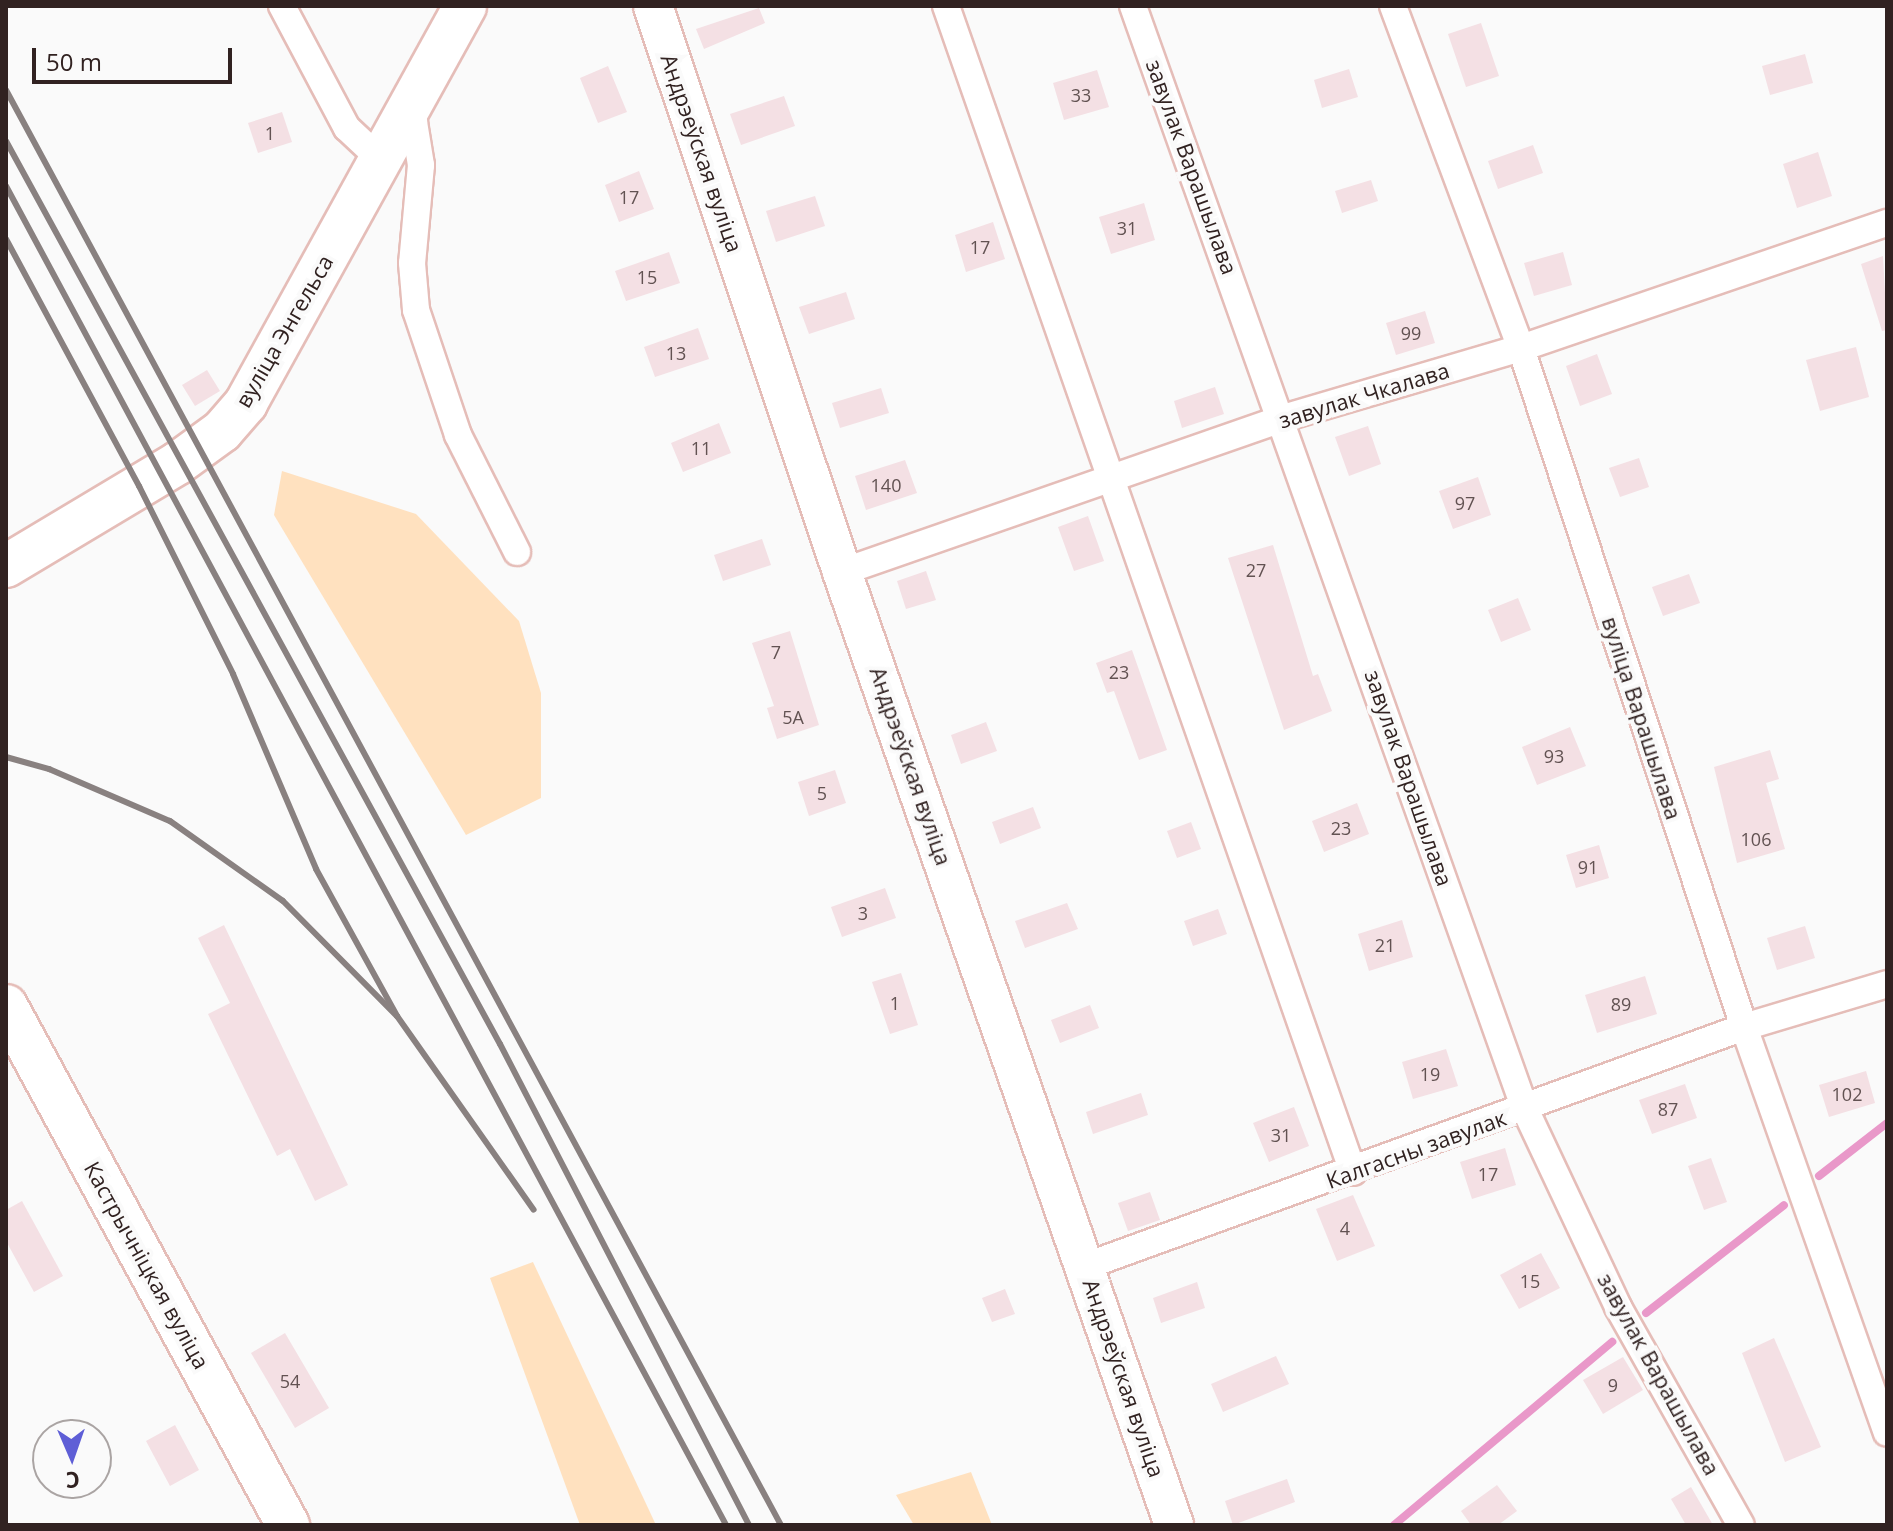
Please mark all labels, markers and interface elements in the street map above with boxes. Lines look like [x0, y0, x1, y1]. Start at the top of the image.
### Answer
scale bar [36, 32, 236, 82]
text: 50 m [46, 45, 102, 78]
street label: Андрэеўская вуліца [656, 50, 748, 256]
street label: завулак Варашылава [1141, 56, 1243, 278]
house number: 33 [1071, 84, 1091, 106]
house number: 1 [265, 122, 275, 144]
house number: 17 [619, 186, 639, 208]
house number: 31 [1117, 217, 1137, 239]
house number: 17 [970, 236, 990, 258]
street label: вуліца Энгельса [230, 250, 338, 412]
house number: 15 [637, 266, 657, 288]
house number: 99 [1401, 322, 1421, 344]
house number: 13 [666, 342, 686, 364]
street label: завулак Чкалава [1276, 357, 1452, 433]
house number: 11 [691, 437, 711, 459]
house number: 140 [871, 474, 901, 496]
house number: 97 [1455, 492, 1475, 514]
house number: 27 [1246, 559, 1266, 581]
street label: вуліца Варашылава [1597, 613, 1687, 823]
house number: 7 [771, 641, 781, 663]
house number: 23 [1109, 661, 1129, 683]
street label: Андрэеўская вуліца [865, 663, 957, 869]
street label: завулак Варашылава [1360, 667, 1458, 889]
house number: 5А [782, 706, 804, 728]
house number: 93 [1544, 745, 1564, 767]
house number: 5 [817, 782, 827, 804]
house number: 23 [1331, 817, 1351, 839]
house number: 106 [1741, 828, 1771, 850]
house number: 91 [1578, 856, 1598, 878]
house number: 3 [858, 902, 868, 924]
house number: 21 [1375, 934, 1395, 956]
house number: 1 [890, 992, 900, 1014]
house number: 89 [1611, 993, 1631, 1015]
house number: 19 [1420, 1063, 1440, 1085]
house number: 102 [1832, 1083, 1862, 1105]
house number: 87 [1658, 1098, 1678, 1120]
street label: Калгасны завулак [1322, 1104, 1510, 1194]
house number: 31 [1271, 1124, 1291, 1146]
street label: Кастрычніцкая вуліца [79, 1157, 215, 1373]
house number: 17 [1478, 1163, 1498, 1185]
house number: 4 [1340, 1217, 1350, 1239]
street label: завулак Варашылава [1593, 1268, 1725, 1480]
house number: 15 [1520, 1270, 1540, 1292]
street label: Андрэеўская вуліца [1078, 1275, 1170, 1481]
house number: 54 [280, 1370, 300, 1392]
house number: 9 [1608, 1374, 1618, 1396]
north arrow [32, 1419, 112, 1499]
text: С [65, 1466, 80, 1496]

